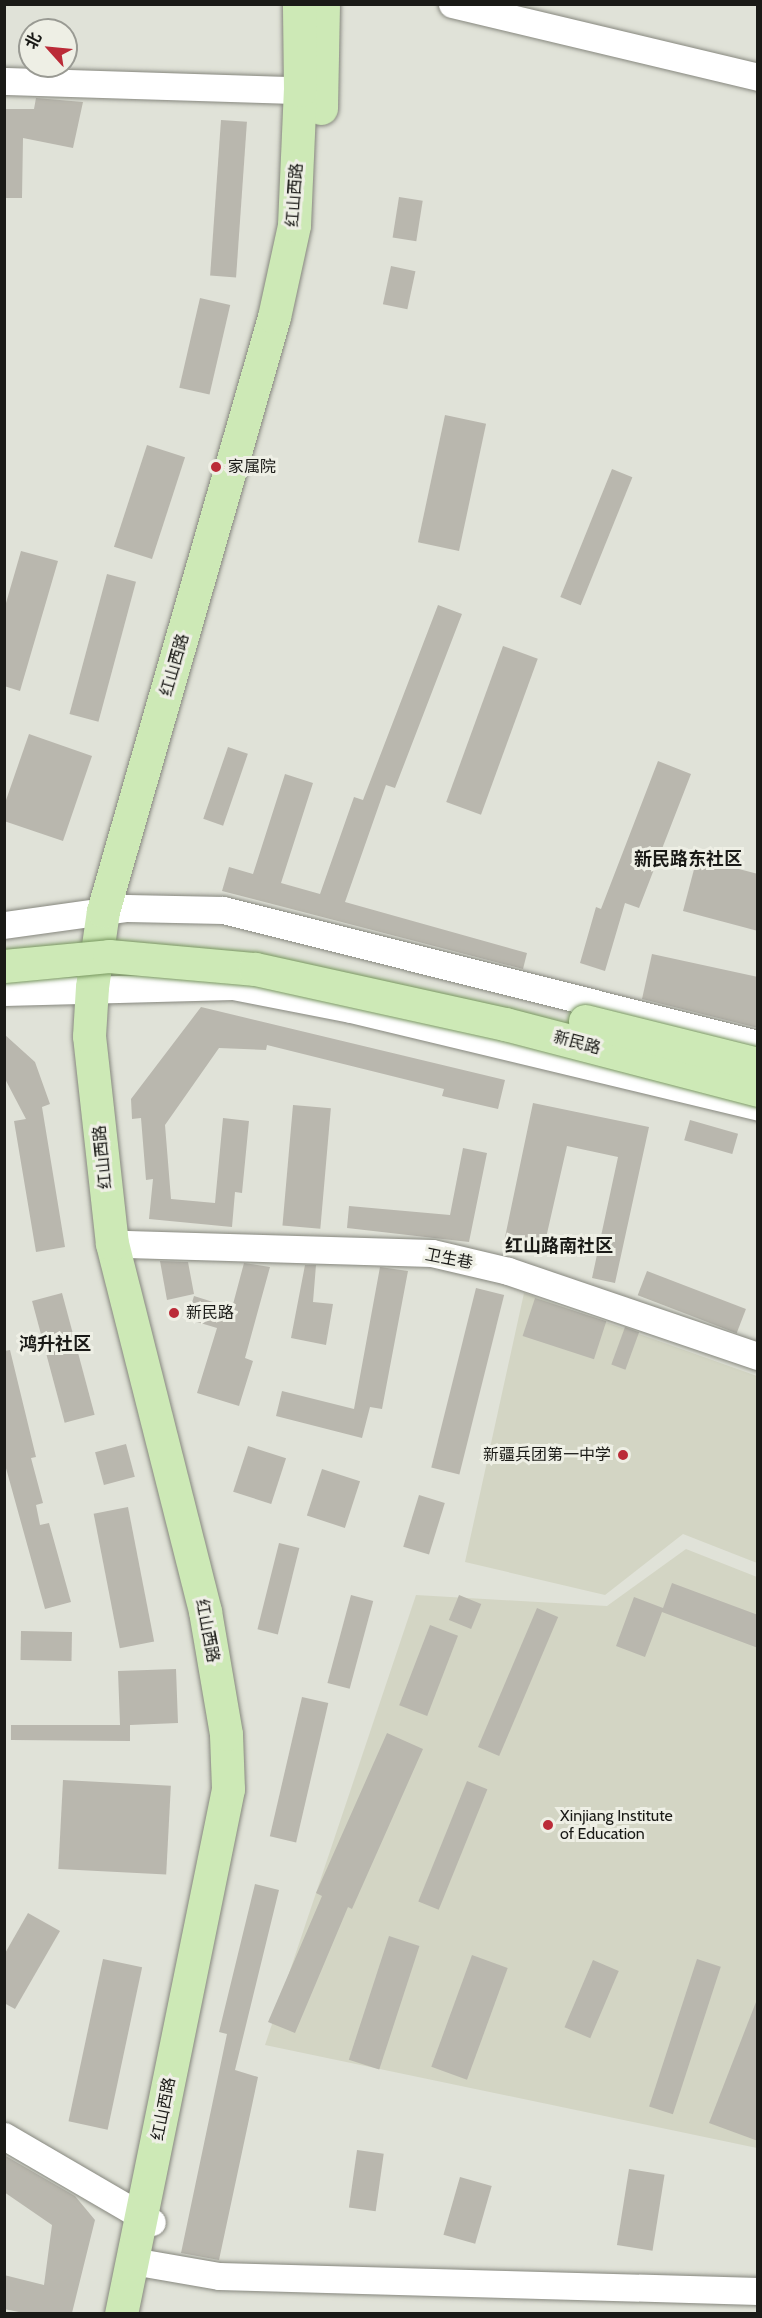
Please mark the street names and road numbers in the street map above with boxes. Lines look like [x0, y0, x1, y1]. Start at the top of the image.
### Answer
street label: 红山西路 [283, 162, 307, 228]
street label: 红山西路 [157, 632, 193, 698]
street label: 新民路 [551, 1028, 603, 1058]
street label: 红山西路 [90, 1124, 116, 1190]
street label: 卫生巷 [424, 1245, 474, 1273]
street label: 红山西路 [191, 1598, 223, 1664]
street label: 红山西路 [148, 2076, 180, 2142]

